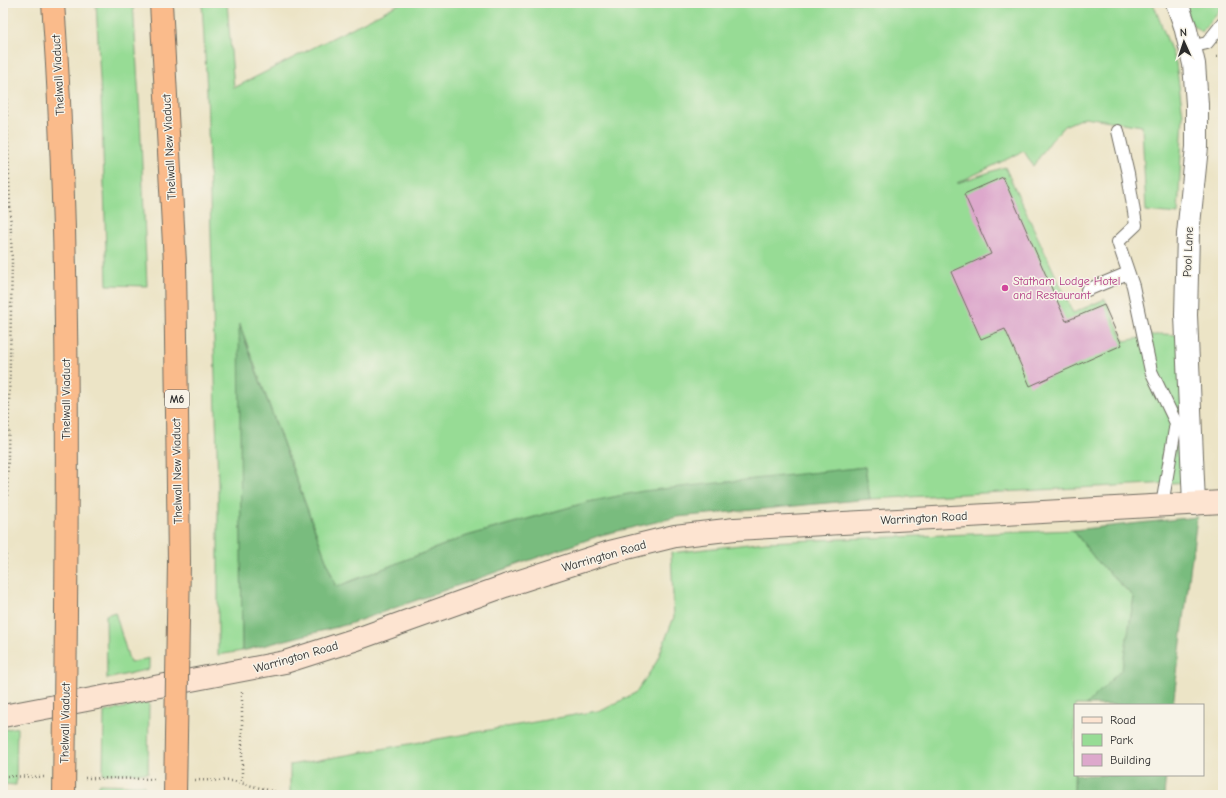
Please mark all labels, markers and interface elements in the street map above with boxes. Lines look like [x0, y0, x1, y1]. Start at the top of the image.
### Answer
north arrow [1164, 22, 1204, 62]
text: N [1180, 26, 1187, 39]
street label: Thelwall Viaduct [49, 34, 67, 116]
street label: Thelwall New Viaduct [159, 93, 179, 200]
street label: Pool Lane [1180, 227, 1196, 277]
place label: Statham Lodge Hotel and Restaurant [1013, 274, 1120, 302]
marker: Statham Lodge Hotel and Restaurant [1000, 283, 1010, 293]
street label: Thelwall Viaduct [59, 358, 73, 439]
road number: M6 [165, 390, 189, 408]
street label: Thelwall New Viaduct [169, 417, 185, 524]
street label: Warrington Road [880, 509, 968, 527]
street label: Warrington Road [560, 537, 648, 575]
street label: Warrington Road [252, 638, 340, 676]
street label: Thelwall Viaduct [57, 682, 73, 764]
legend [1074, 704, 1204, 776]
text: Road [1110, 713, 1136, 727]
text: Park [1110, 733, 1133, 747]
text: Building [1110, 753, 1151, 767]

